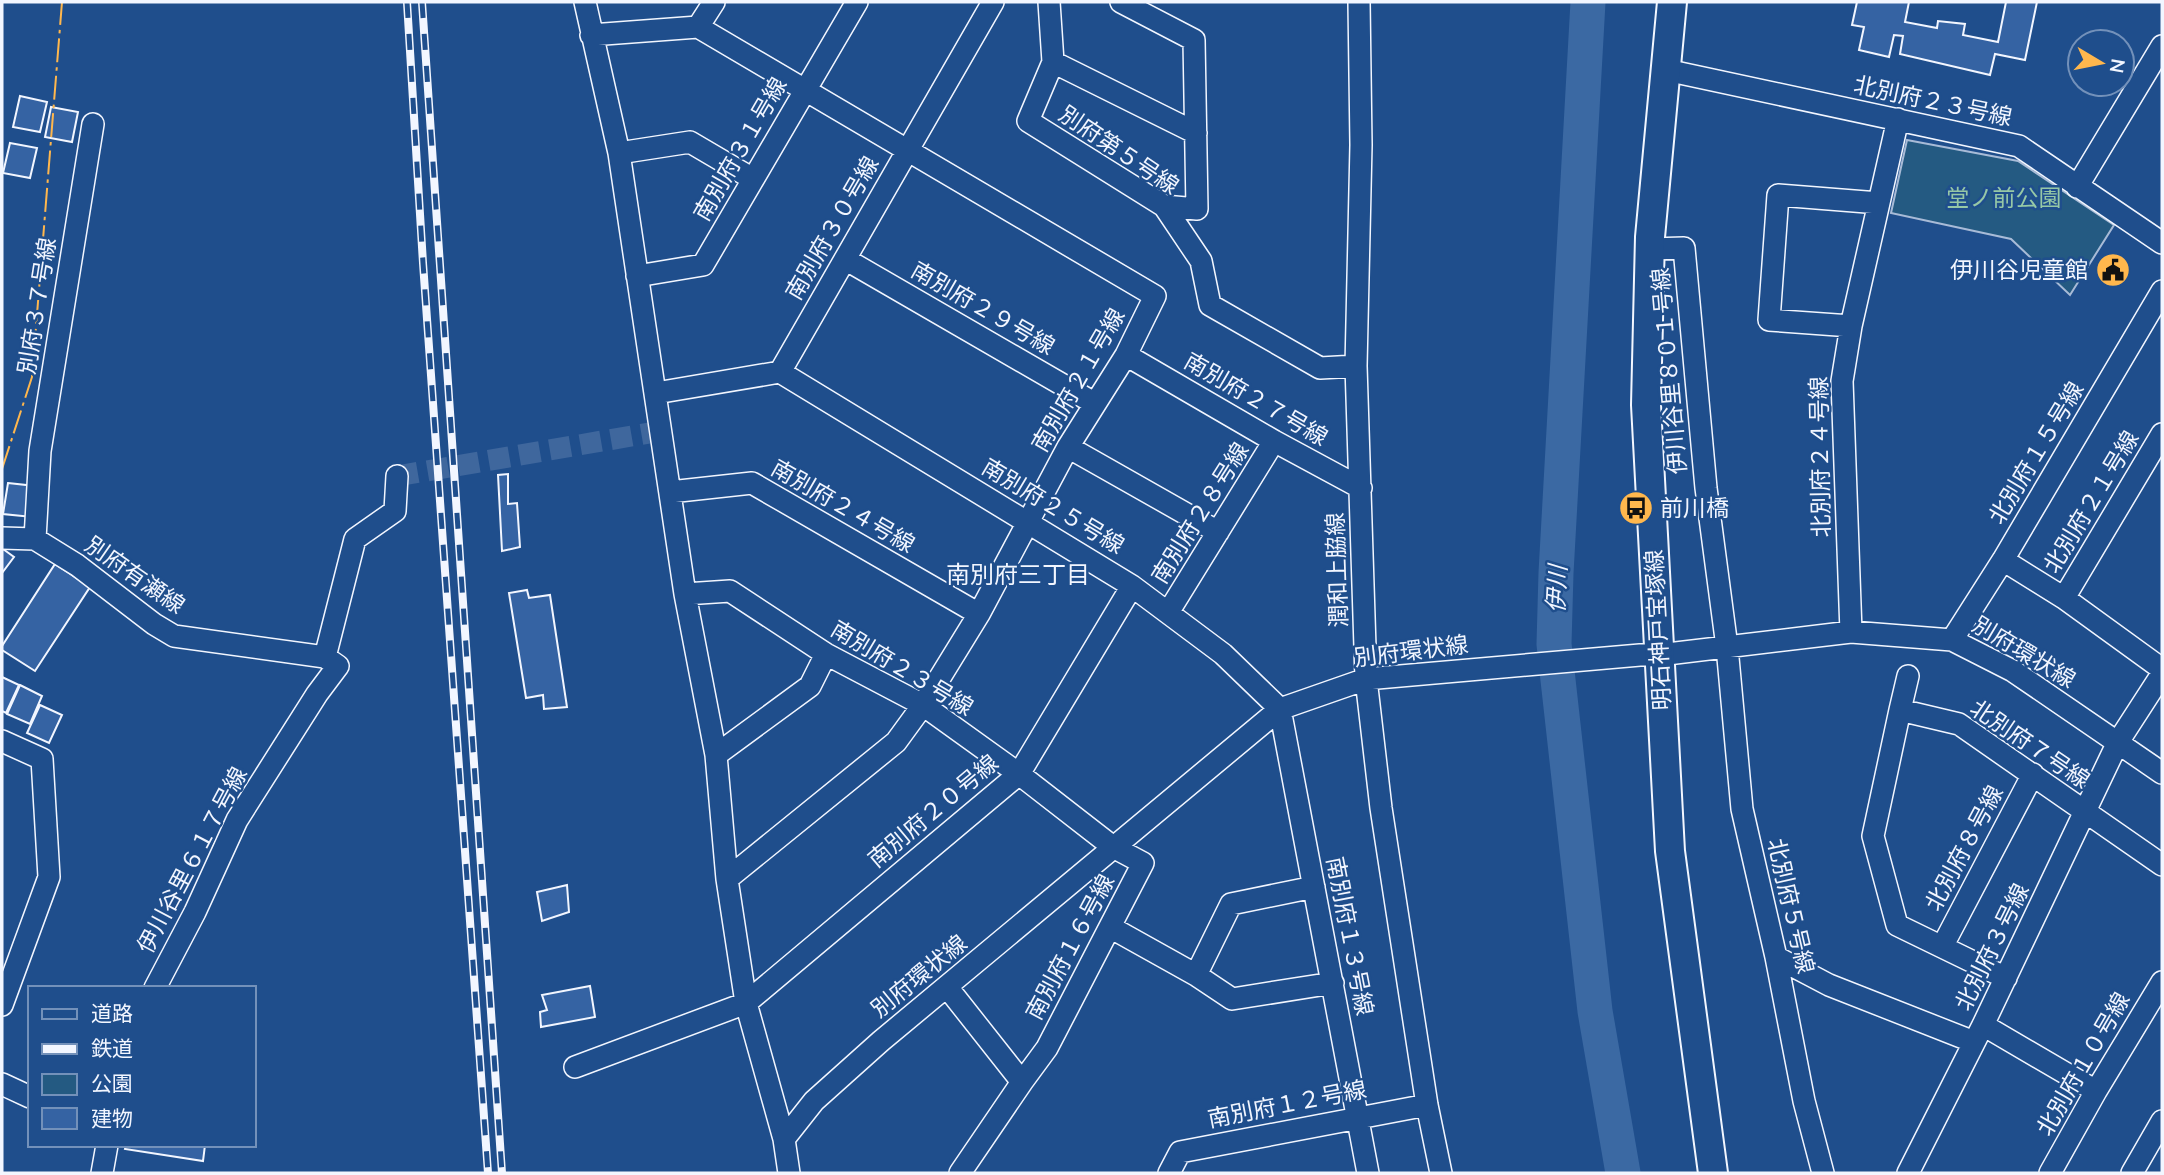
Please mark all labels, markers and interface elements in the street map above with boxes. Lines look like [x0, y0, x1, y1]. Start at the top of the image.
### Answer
north arrow [2066, 28, 2136, 98]
text: N [2103, 57, 2131, 75]
street label: 北別府２３号線 [1851, 70, 2015, 133]
street label: 南別府３１号線 [687, 72, 794, 227]
street label: 別府第５号線 [1053, 99, 1185, 202]
street label: 南別府３０号線 [779, 151, 886, 306]
park label: 堂ノ前公園 [1947, 183, 2062, 214]
street label: 別府３７号線 [11, 236, 64, 377]
public building icon: 伊川谷児童館 [2094, 251, 2132, 289]
street label: 南別府２９号線 [905, 255, 1060, 362]
place label: 伊川谷児童館 [1950, 255, 2088, 286]
street label: 伊川谷里８０１号線 [1645, 266, 1694, 475]
street label: 南別府２１号線 [1025, 303, 1132, 458]
street label: 南別府２７号線 [1178, 346, 1333, 453]
street label: 北別府２４号線 [1804, 376, 1837, 538]
street label: 北別府１５号線 [1982, 376, 2091, 530]
street label: 北別府２１号線 [2037, 425, 2146, 579]
street label: 南別府２８号線 [1145, 437, 1256, 590]
street label: 南別府２５号線 [976, 452, 1130, 561]
street label: 南別府２４号線 [765, 453, 920, 560]
bus stop icon: 前川橋 [1617, 489, 1655, 527]
place label: 前川橋 [1660, 493, 1729, 524]
street label: 潤和上脇線 [1320, 512, 1355, 628]
street label: 別府有瀬線 [79, 530, 191, 621]
street label: 明石神戸宝塚線 [1639, 549, 1678, 711]
district label: 南別府三丁目 [946, 559, 1090, 591]
water label: 伊川 [1540, 561, 1574, 614]
street label: 別府環状線 [1966, 610, 2081, 695]
street label: 南別府２３号線 [825, 614, 979, 723]
street label: 別府環状線 [1352, 629, 1470, 674]
street label: 北別府７号線 [1964, 693, 2096, 796]
street label: 南別府２０号線 [862, 748, 1005, 875]
street label: 伊川谷里６１７号線 [130, 762, 255, 959]
street label: 北別府８号線 [1918, 780, 2011, 916]
street label: 北別府５号線 [1760, 835, 1821, 977]
street label: 南別府１３号線 [1319, 854, 1380, 1018]
street label: 南別府１６号線 [1019, 869, 1122, 1026]
street label: 北別府３号線 [1948, 878, 2037, 1016]
street label: 別府環状線 [865, 928, 974, 1025]
legend [28, 986, 256, 1147]
street label: 北別府１０号線 [2030, 987, 2137, 1142]
text: 道路 [91, 1000, 133, 1028]
text: 鉄道 [91, 1035, 133, 1063]
text: 公園 [91, 1070, 133, 1098]
street label: 南別府１２号線 [1205, 1074, 1369, 1135]
text: 建物 [91, 1105, 133, 1133]

